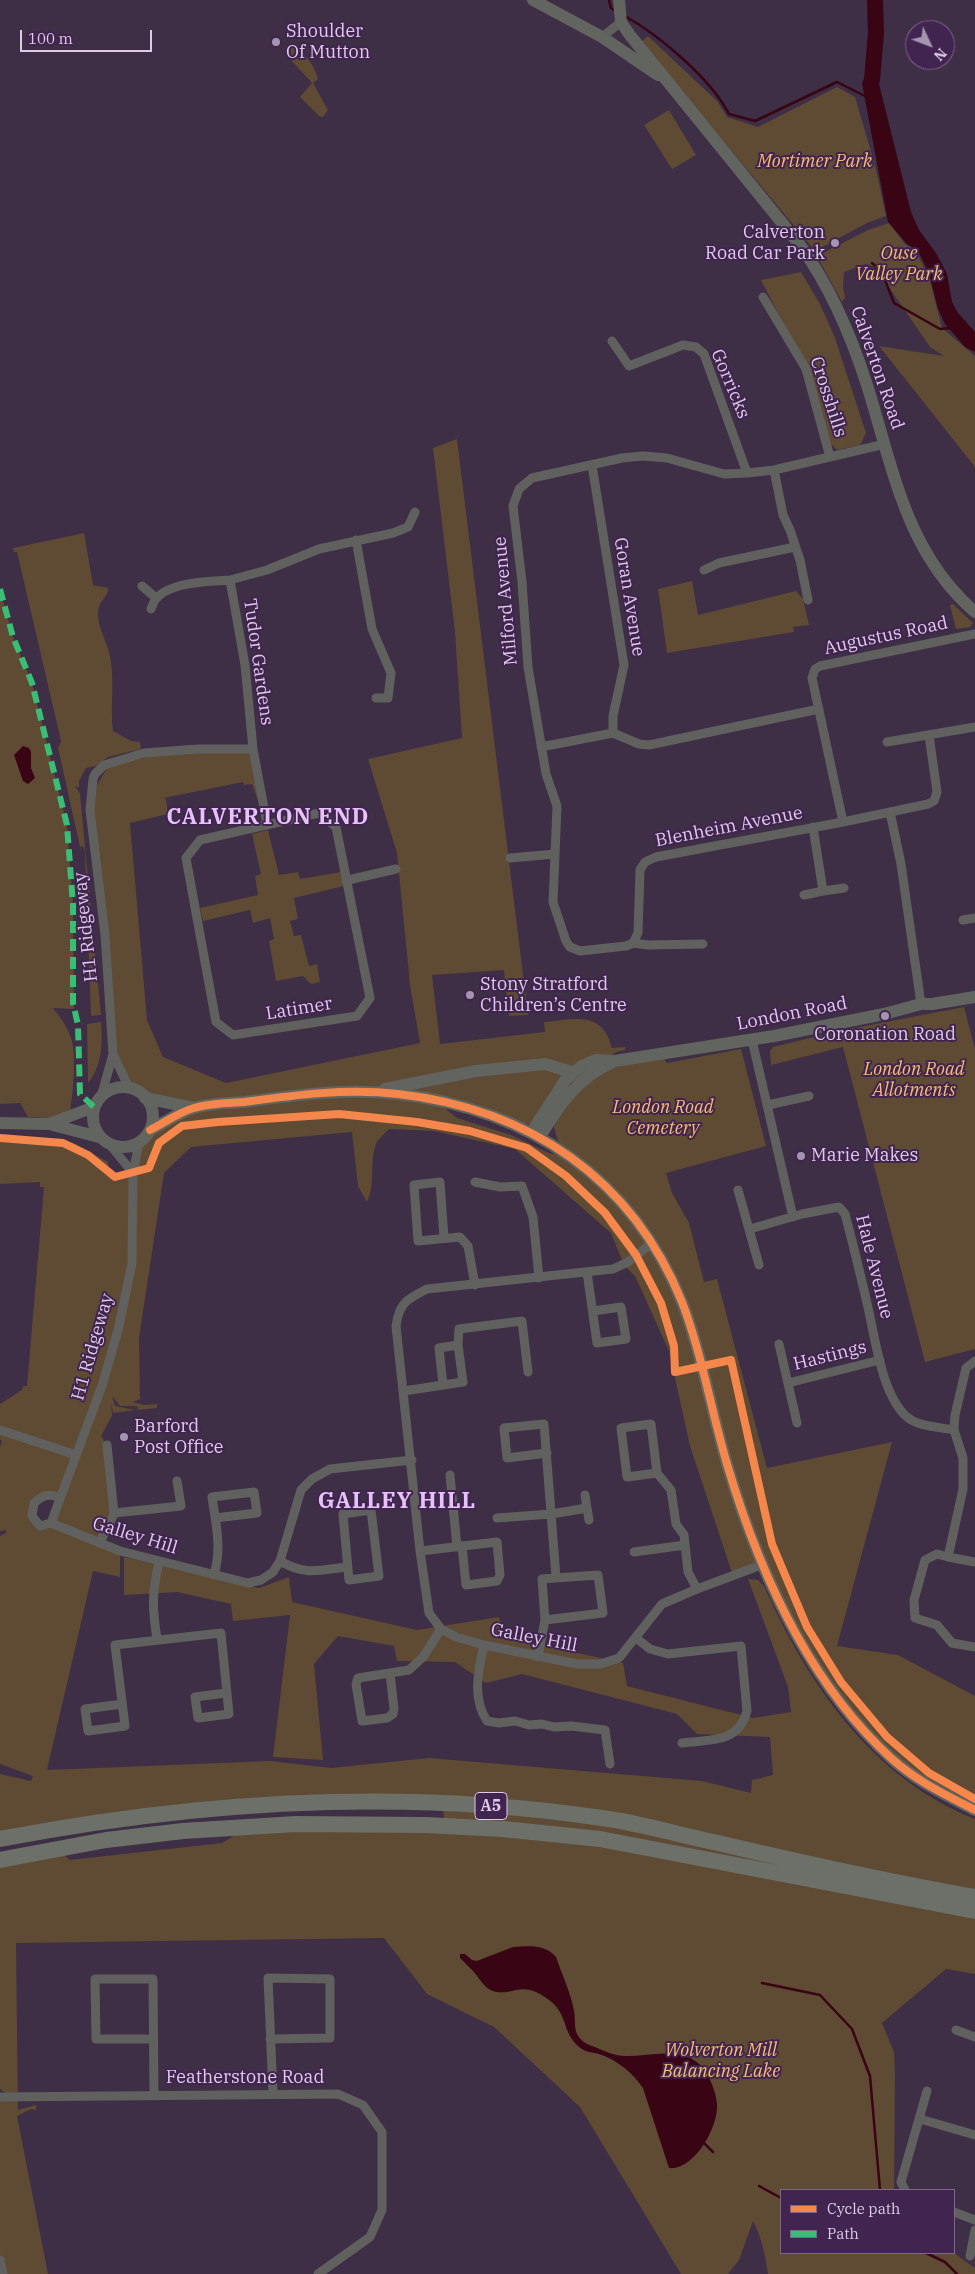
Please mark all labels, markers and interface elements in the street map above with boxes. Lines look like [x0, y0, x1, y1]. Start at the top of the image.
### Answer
scale bar [22, 20, 155, 52]
north arrow [905, 20, 955, 70]
place label: Shoulder Of Mutton [286, 21, 370, 64]
text: 100 m [28, 29, 73, 48]
marker: Shoulder Of Mutton [270, 36, 282, 48]
text: N [930, 44, 951, 65]
park label: Mortimer Park [757, 151, 873, 173]
place label: Calverton Road Car Park [705, 222, 825, 264]
marker: Calverton Road Car Park [829, 237, 841, 249]
park label: Ouse Valley Park [855, 243, 943, 286]
street label: Calverton Road [846, 303, 908, 433]
street label: Gorricks [706, 346, 754, 422]
street label: Crosshills [805, 354, 851, 440]
street label: Milford Avenue [490, 536, 522, 666]
street label: Goran Avenue [609, 536, 649, 658]
street label: Tudor Gardens [238, 597, 278, 727]
street label: Augustus Road [822, 612, 950, 660]
street label: Blenheim Avenue [653, 802, 805, 852]
district label: CALVERTON END [165, 805, 371, 831]
street label: H1 Ridgeway [69, 871, 103, 983]
place label: Stony Stratford Children’s Centre [480, 974, 627, 1016]
marker: Stony Stratford Children’s Centre [464, 989, 476, 1001]
street label: Latimer [264, 993, 334, 1025]
street label: London Road [735, 993, 849, 1035]
marker: Coronation Road [879, 1010, 891, 1022]
place label: Coronation Road [814, 1024, 956, 1046]
park label: London Road Allotments [864, 1059, 964, 1102]
park label: London Road Cemetery [613, 1097, 713, 1140]
place label: Marie Makes [811, 1145, 918, 1167]
marker: Marie Makes [795, 1150, 807, 1162]
street label: Hale Avenue [851, 1213, 897, 1321]
street label: H1 Ridgeway [67, 1291, 119, 1403]
street label: Hastings [791, 1336, 869, 1376]
place label: Barford Post Office [134, 1416, 223, 1458]
marker: Barford Post Office [118, 1431, 130, 1443]
district label: GALLEY HILL [316, 1489, 478, 1515]
street label: Galley Hill [90, 1513, 180, 1559]
street label: Galley Hill [489, 1619, 579, 1657]
road number: A5 [475, 1792, 507, 1820]
park label: Wolverton Mill Balancing Lake [662, 2040, 780, 2082]
street label: Featherstone Road [166, 2067, 324, 2089]
legend [780, 2189, 955, 2254]
text: Cycle path [827, 2199, 900, 2218]
text: Path [827, 2224, 859, 2243]

